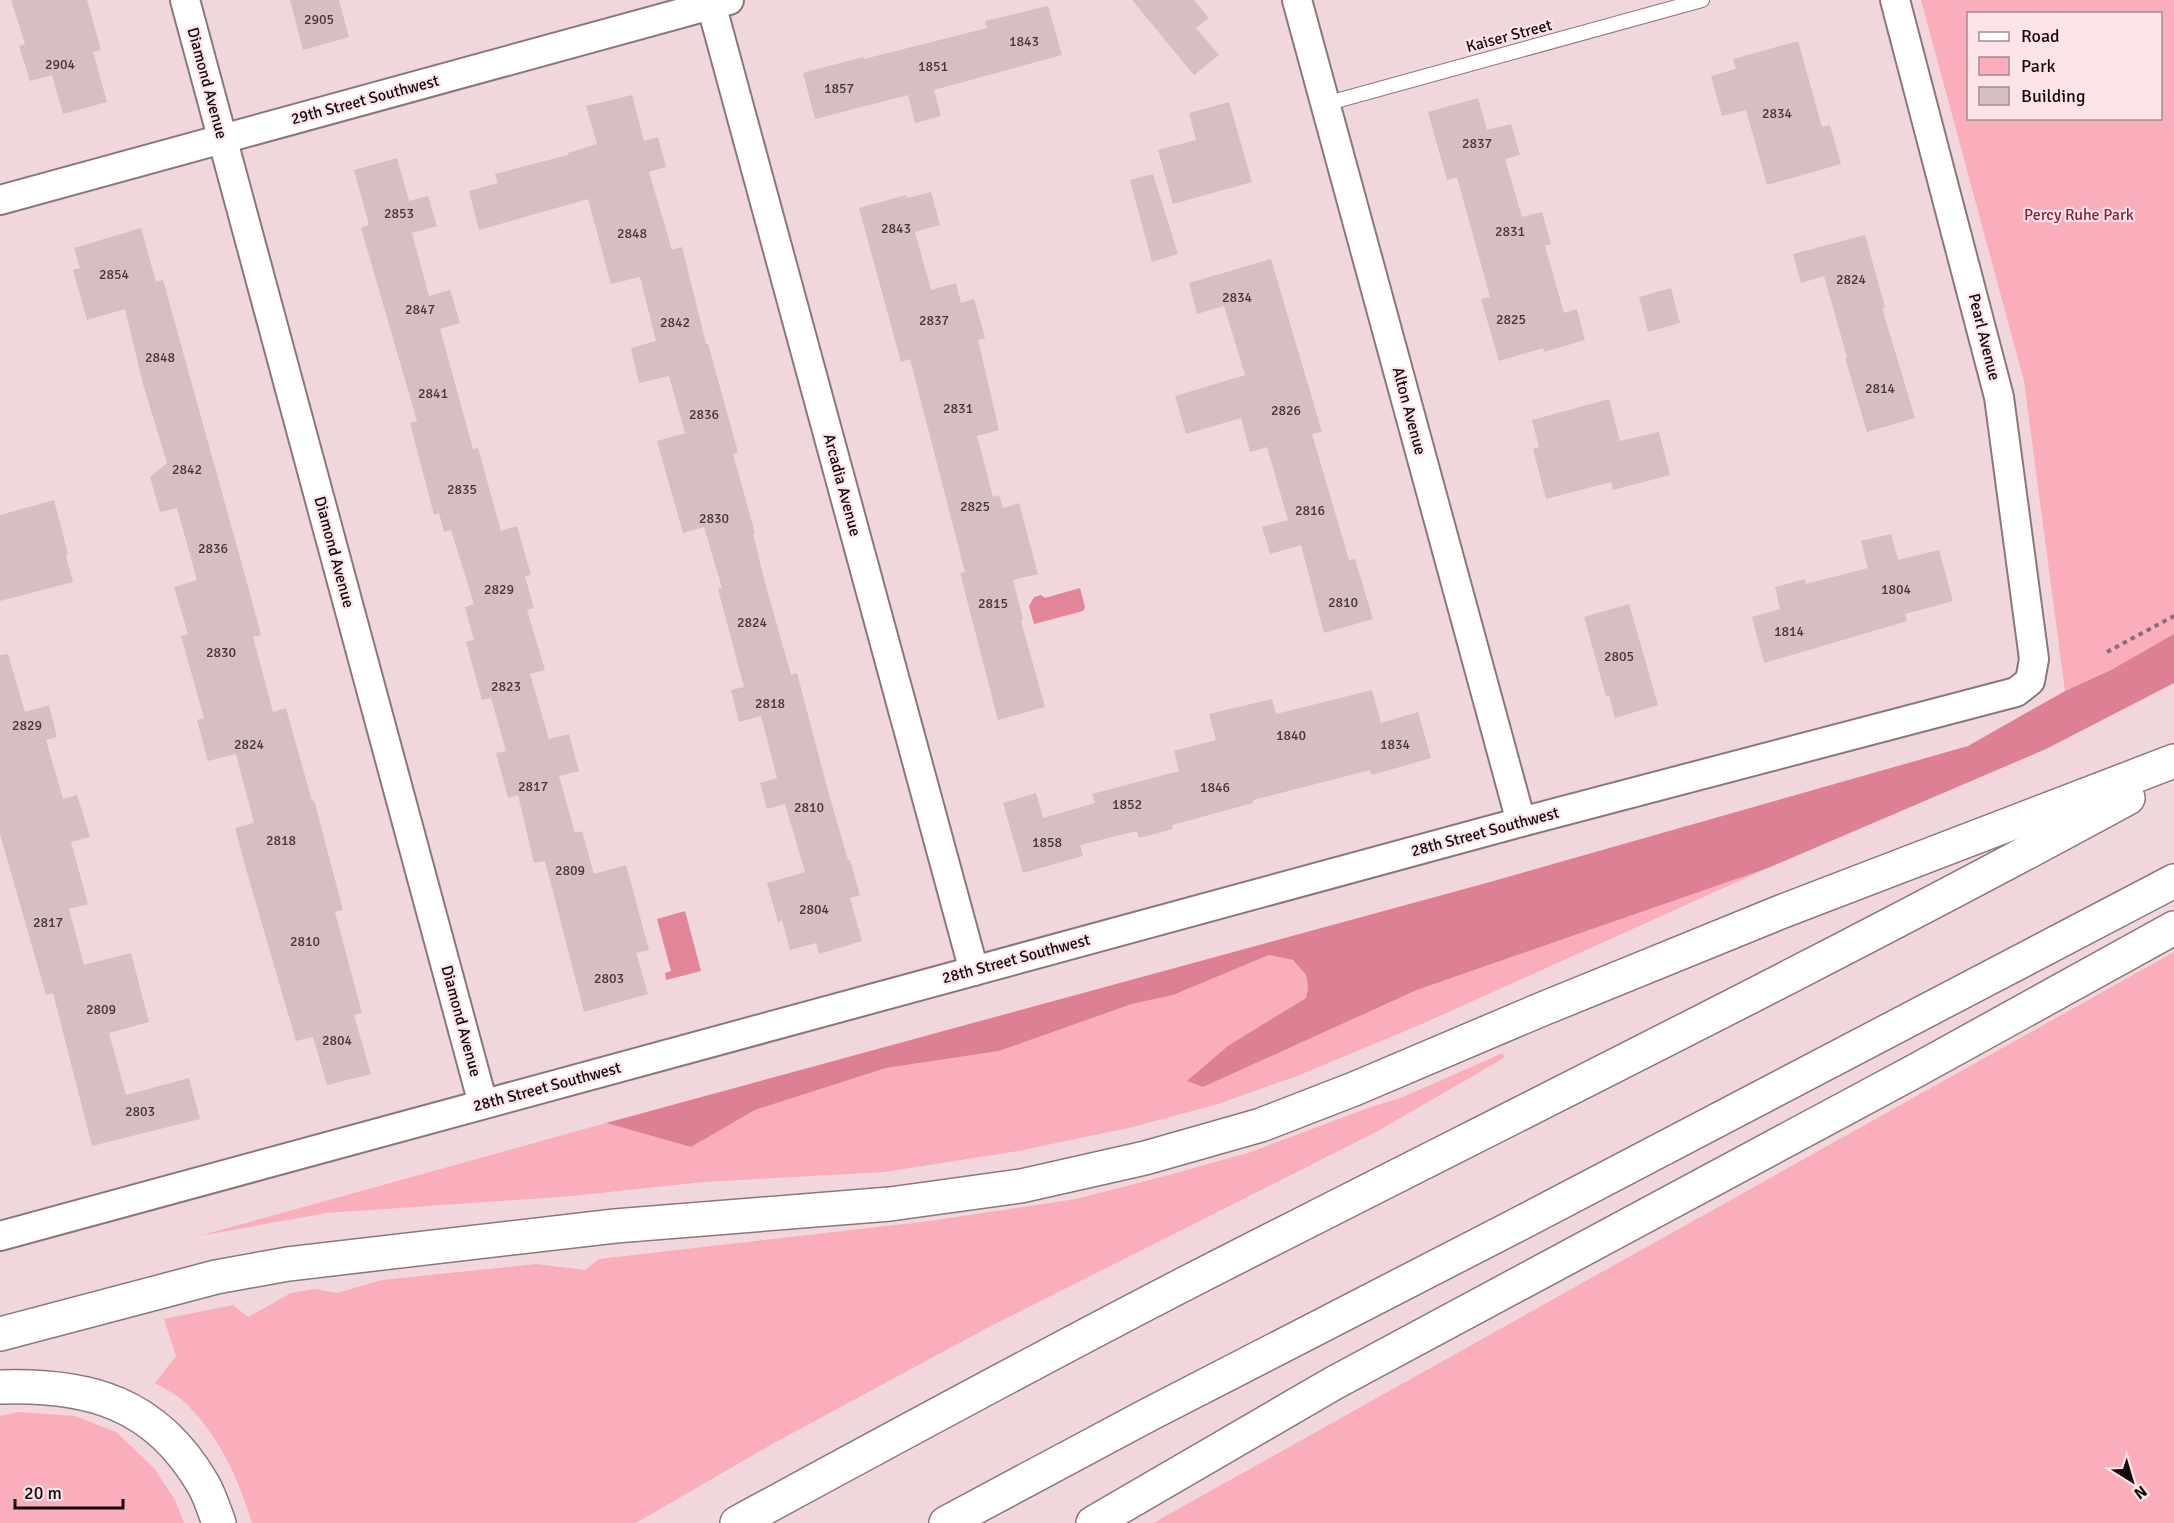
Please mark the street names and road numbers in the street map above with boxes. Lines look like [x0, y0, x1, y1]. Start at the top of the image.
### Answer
street label: Kaiser Street [1464, 15, 1555, 57]
street label: Diamond Avenue [183, 25, 231, 141]
street label: 29th Street Southwest [289, 71, 442, 129]
street label: Pearl Avenue [1964, 291, 2004, 383]
street label: Alton Avenue [1388, 365, 1430, 457]
street label: Arcadia Avenue [819, 432, 865, 538]
street label: Diamond Avenue [310, 494, 358, 610]
street label: 28th Street Southwest [1409, 803, 1562, 861]
street label: 28th Street Southwest [940, 930, 1093, 988]
street label: Diamond Avenue [437, 963, 485, 1079]
street label: 28th Street Southwest [471, 1058, 624, 1116]

